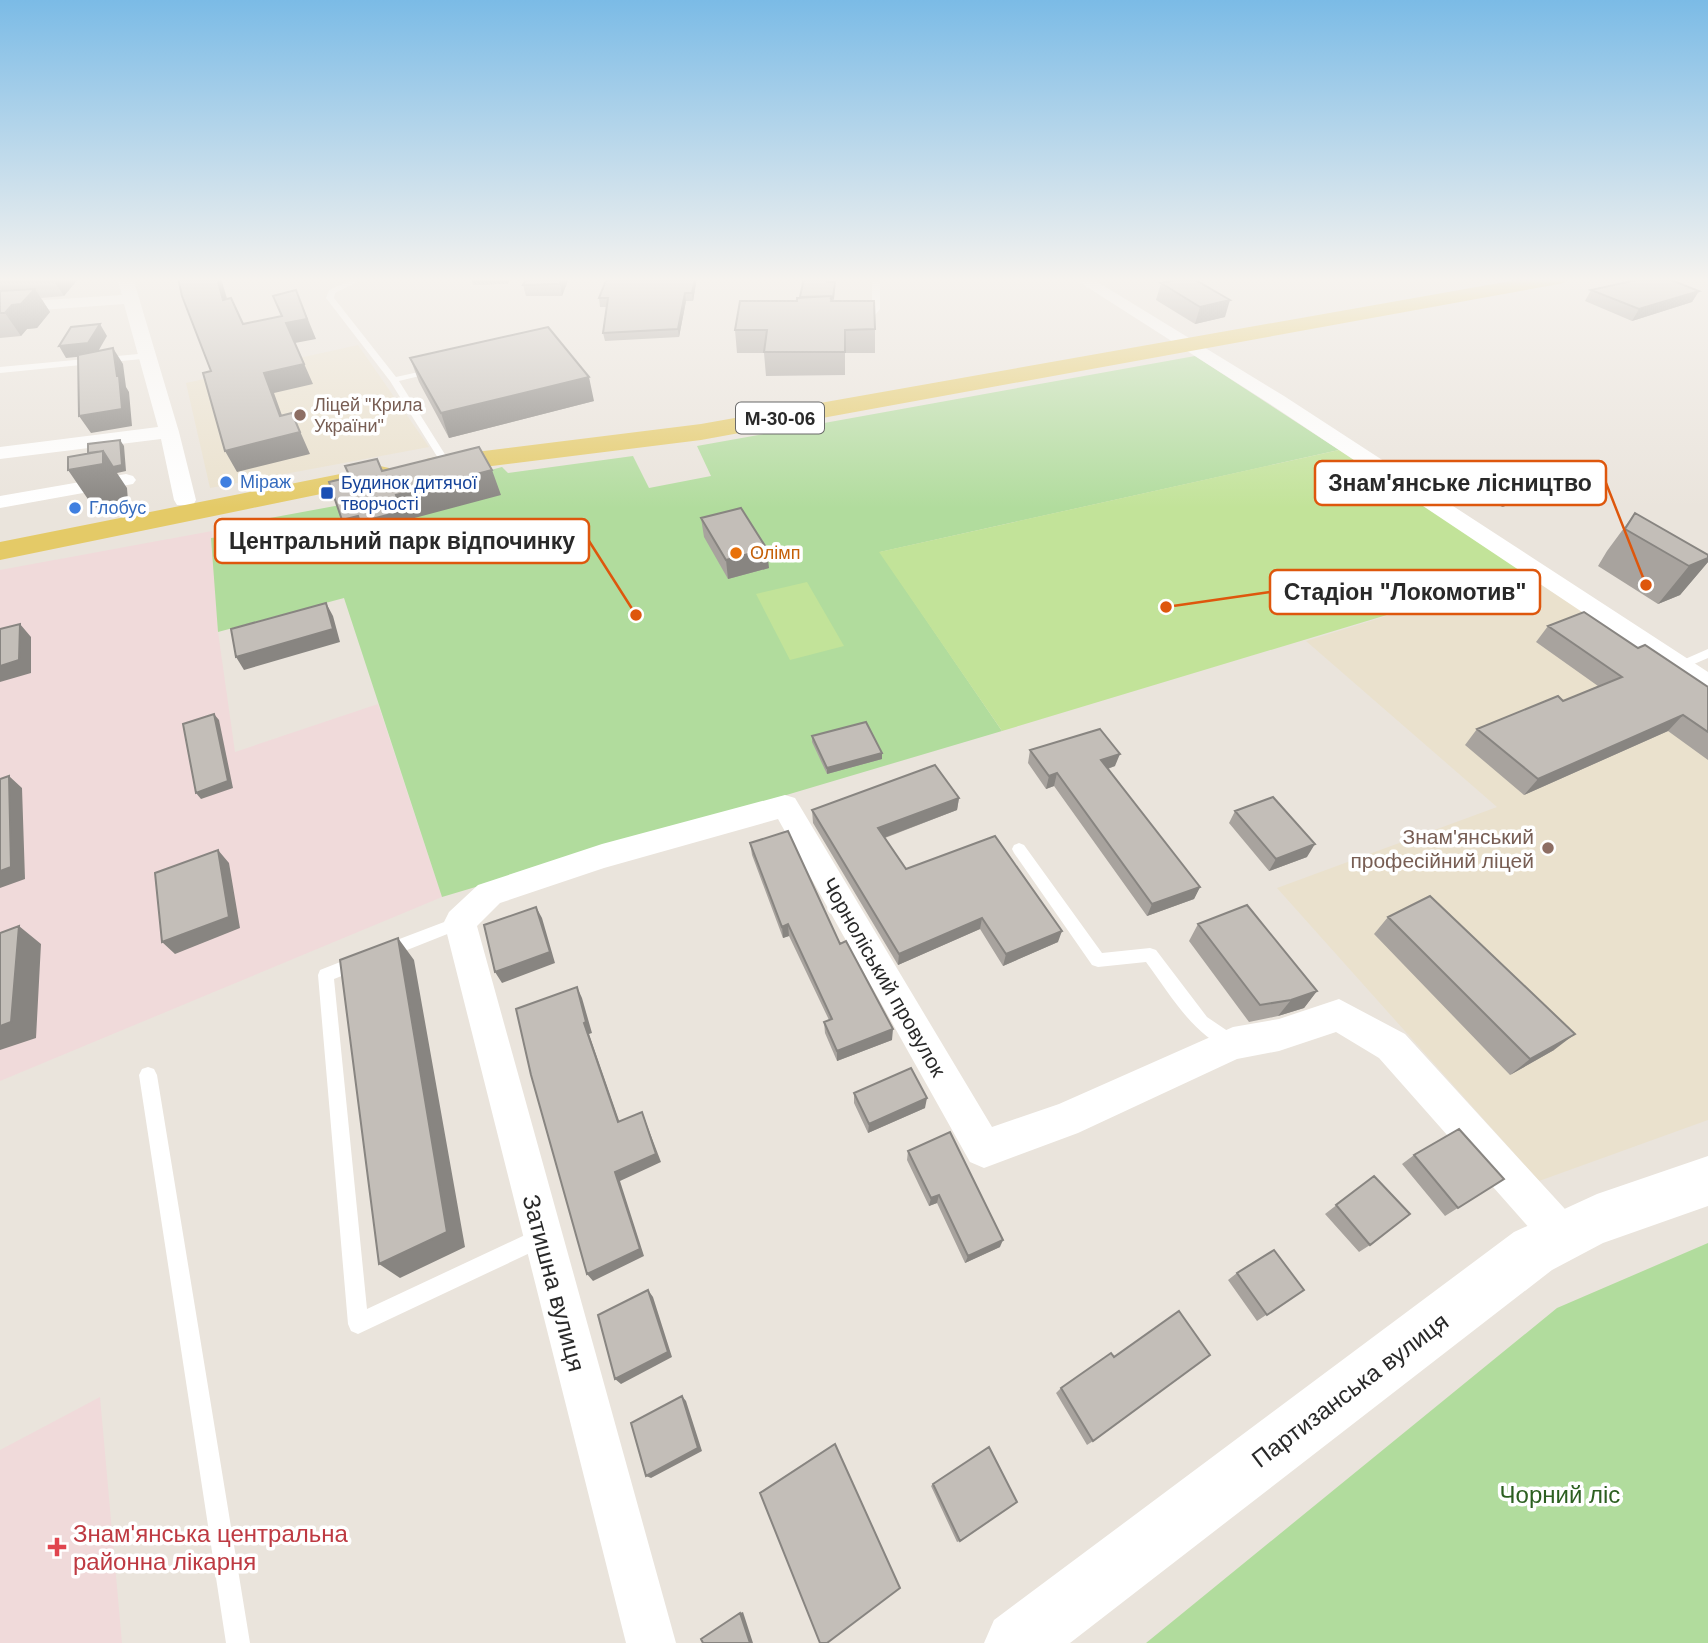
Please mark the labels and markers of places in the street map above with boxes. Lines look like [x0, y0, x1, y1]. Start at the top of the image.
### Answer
place label: Ліцей "Крила України" [314, 395, 423, 436]
marker: Ліцей "Крила України" [292, 407, 308, 423]
callout: Знам'янське лісництво [1315, 461, 1606, 505]
place label: Міраж [240, 472, 291, 492]
place label: Будинок дитячої творчості [341, 473, 477, 514]
marker: Міраж [218, 474, 234, 490]
marker: Будинок дитячої творчості [319, 485, 335, 501]
place label: Глобус [89, 498, 146, 518]
marker: Глобус [67, 500, 83, 516]
callout: Центральний парк відпочинку [215, 519, 589, 563]
place label: Олімп [750, 543, 800, 563]
marker: Олімп [728, 545, 744, 561]
callout: Стадіон "Локомотив" [1270, 570, 1540, 614]
place label: Знам'янський професійний ліцей [1350, 825, 1534, 872]
marker: Знам'янський професійний ліцей [1540, 840, 1556, 856]
place label: Знам'янська центральна районна лікарня [73, 1520, 349, 1575]
marker: Знам'янська центральна районна лікарня [47, 1537, 67, 1557]

